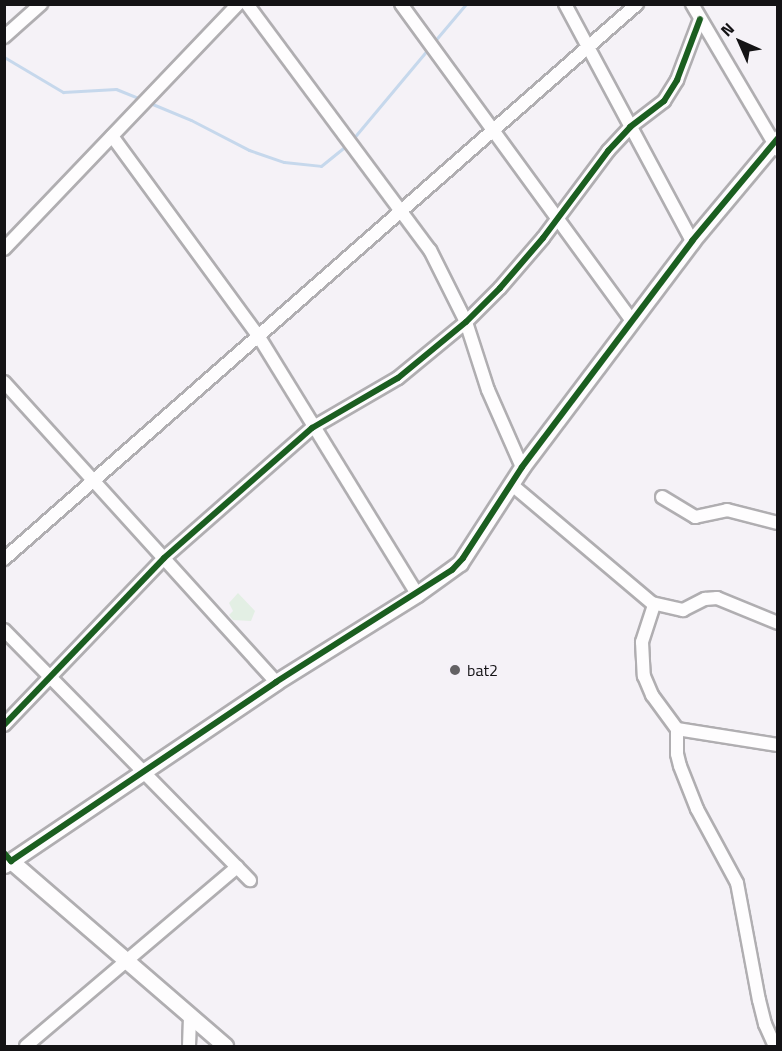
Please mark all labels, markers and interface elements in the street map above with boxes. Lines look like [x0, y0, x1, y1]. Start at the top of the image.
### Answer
north arrow [710, 12, 770, 72]
text: N [715, 17, 740, 42]
place label: bat2 [467, 660, 498, 680]
marker: bat2 [448, 663, 462, 677]

